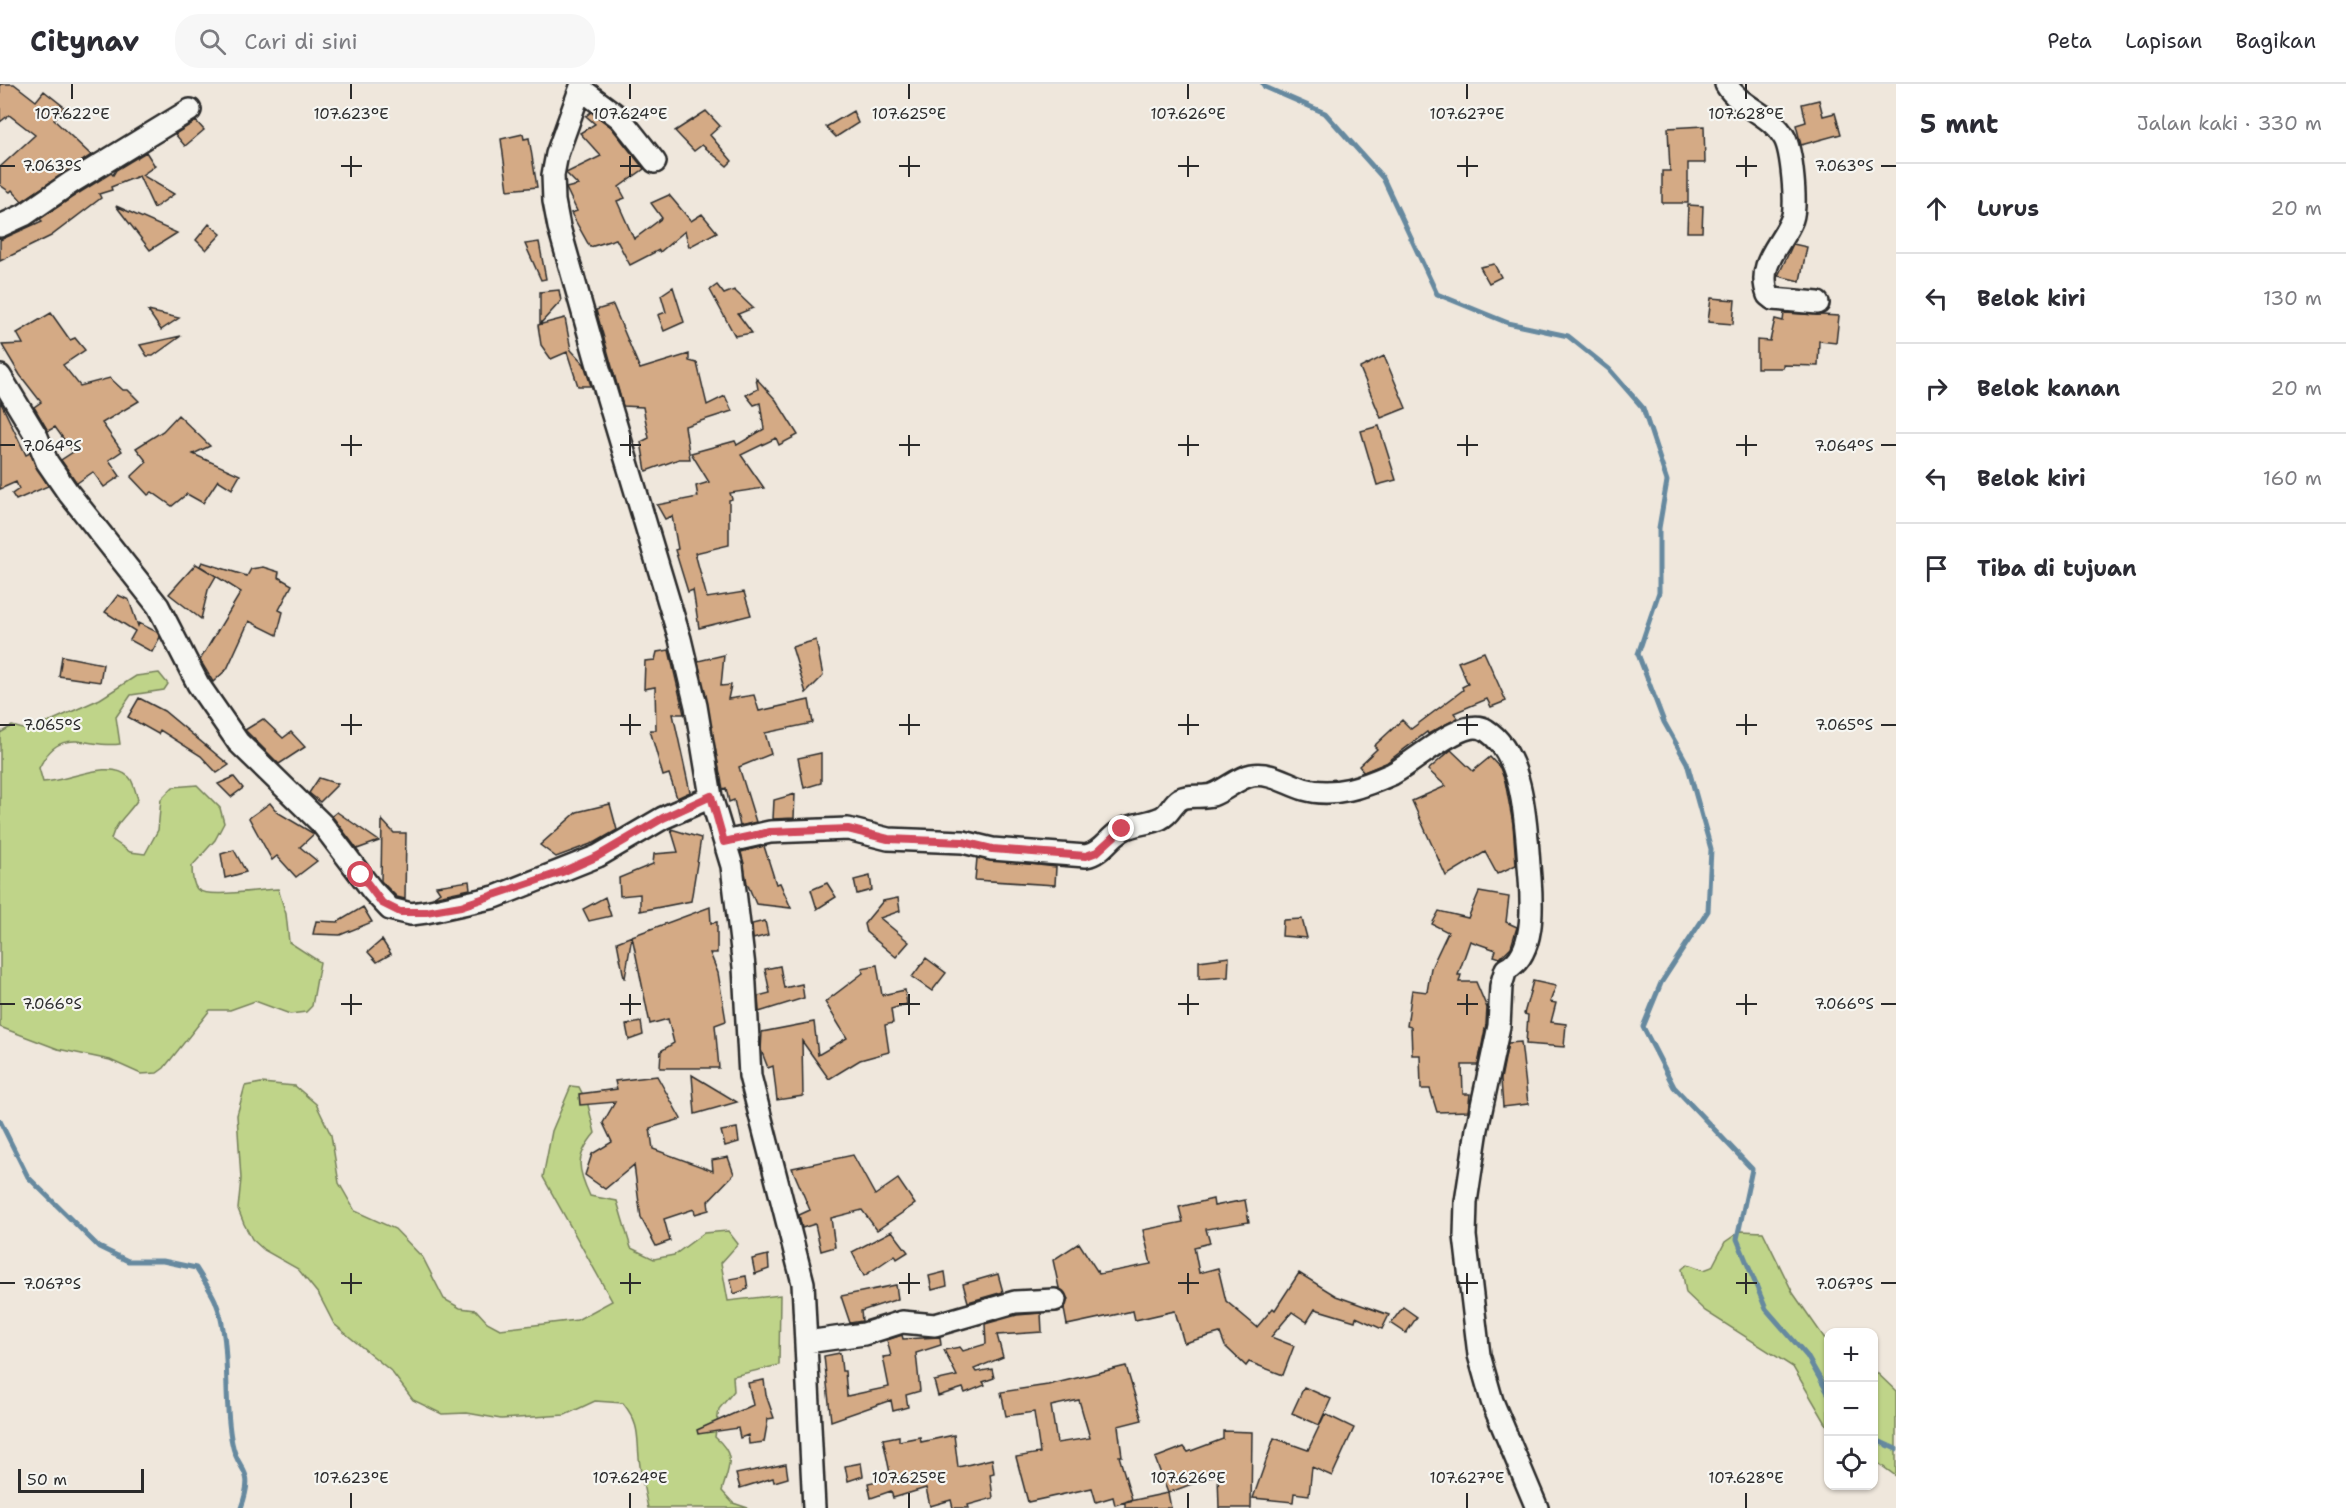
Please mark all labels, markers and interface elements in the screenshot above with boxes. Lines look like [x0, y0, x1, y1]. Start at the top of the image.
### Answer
search box [175, 14, 595, 68]
text: Citynav [30, 22, 139, 60]
icon: search [196, 25, 229, 58]
text: Cari di sini [244, 27, 358, 56]
text: Peta [2047, 27, 2092, 55]
text: Lapisan [2125, 27, 2202, 55]
text: Bagikan [2235, 27, 2316, 55]
text: 107.622°E [34, 104, 110, 124]
text: 107.623°E [313, 104, 389, 124]
text: 107.624°E [593, 104, 667, 124]
text: 107.625°E [872, 104, 946, 124]
text: 107.626°E [1150, 104, 1226, 124]
text: 107.627°E [1430, 104, 1504, 124]
text: 107.628°E [1708, 104, 1784, 124]
text: 5 mnt [1920, 106, 1998, 141]
text: Jalan kaki · 330 m [2137, 110, 2322, 136]
text: 7.063°S [23, 156, 81, 176]
text: 7.063°S [1815, 156, 1873, 176]
icon: ahead [1920, 192, 1953, 225]
text: Lurus [1977, 194, 2039, 223]
text: 20 m [2271, 195, 2322, 221]
icon: left [1920, 282, 1953, 315]
text: Belok kiri [1977, 284, 2086, 313]
text: 130 m [2263, 285, 2322, 311]
icon: right [1920, 372, 1953, 405]
text: Belok kanan [1977, 374, 2120, 403]
text: 20 m [2271, 375, 2322, 401]
text: 7.064°S [22, 436, 82, 456]
text: 7.064°S [1814, 436, 1874, 456]
icon: left [1920, 462, 1953, 495]
text: Belok kiri [1977, 464, 2086, 493]
text: 160 m [2263, 465, 2322, 491]
icon: arrive [1920, 552, 1953, 585]
text: Tiba di tujuan [1977, 554, 2137, 583]
text: 7.065°S [23, 715, 81, 735]
text: 7.065°S [1815, 715, 1873, 735]
route end [1108, 815, 1134, 841]
route start [347, 861, 373, 887]
text: 7.066°S [22, 994, 82, 1014]
text: 7.066°S [1814, 994, 1874, 1014]
text: 7.067°S [23, 1274, 81, 1294]
text: 7.067°S [1815, 1274, 1873, 1294]
map controls [1824, 1328, 1878, 1490]
button: + [1824, 1328, 1878, 1382]
button: − [1824, 1382, 1878, 1436]
button: locate [1824, 1436, 1878, 1490]
scale bar [18, 1466, 144, 1494]
text: 107.623°E [313, 1468, 389, 1488]
text: 107.624°E [593, 1468, 667, 1488]
text: 107.625°E [872, 1468, 946, 1488]
text: 107.626°E [1150, 1468, 1226, 1488]
text: 107.627°E [1430, 1468, 1504, 1488]
text: 107.628°E [1708, 1468, 1784, 1488]
text: 50 m [27, 1469, 67, 1490]

